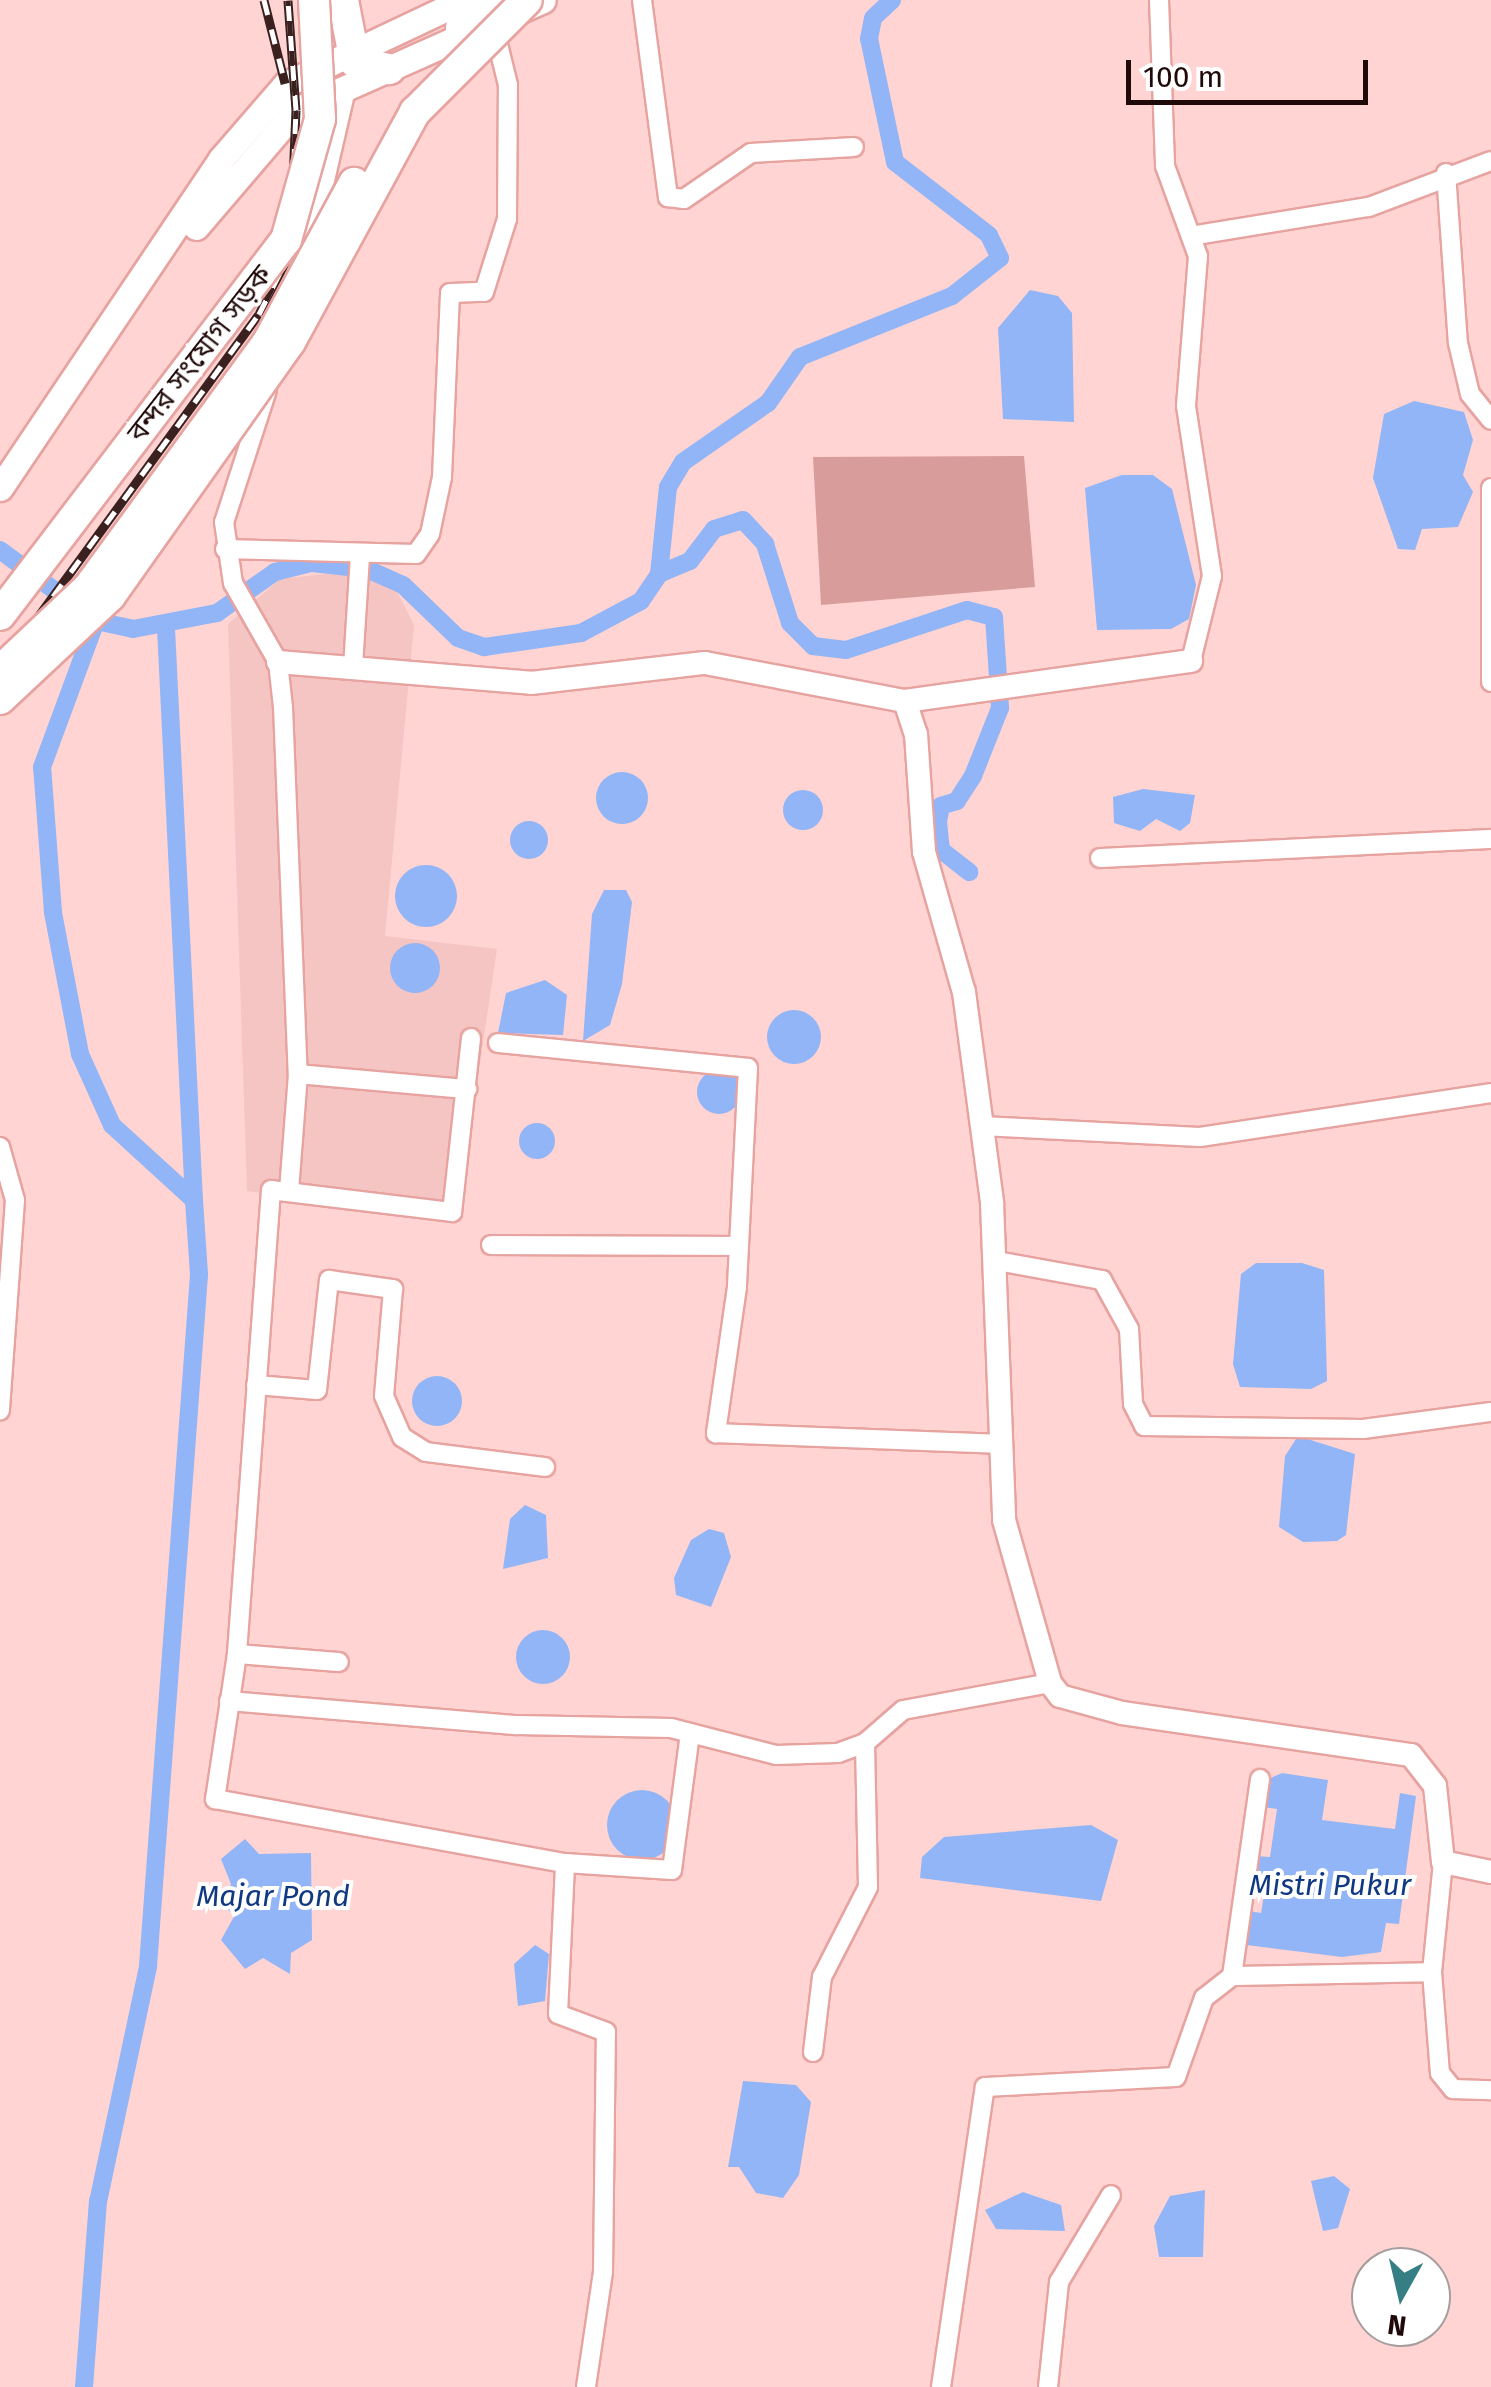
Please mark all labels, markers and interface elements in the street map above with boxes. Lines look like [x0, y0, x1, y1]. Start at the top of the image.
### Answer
scale bar [1131, 40, 1374, 102]
text: 100 m [1143, 59, 1223, 95]
street label: বন্দর সংযোগ সড়ক [121, 259, 279, 449]
water label: Mistri Pukur [1249, 1867, 1411, 1903]
water label: Majar Pond [196, 1878, 350, 1914]
north arrow [1351, 2247, 1451, 2347]
text: N [1386, 2308, 1409, 2343]

